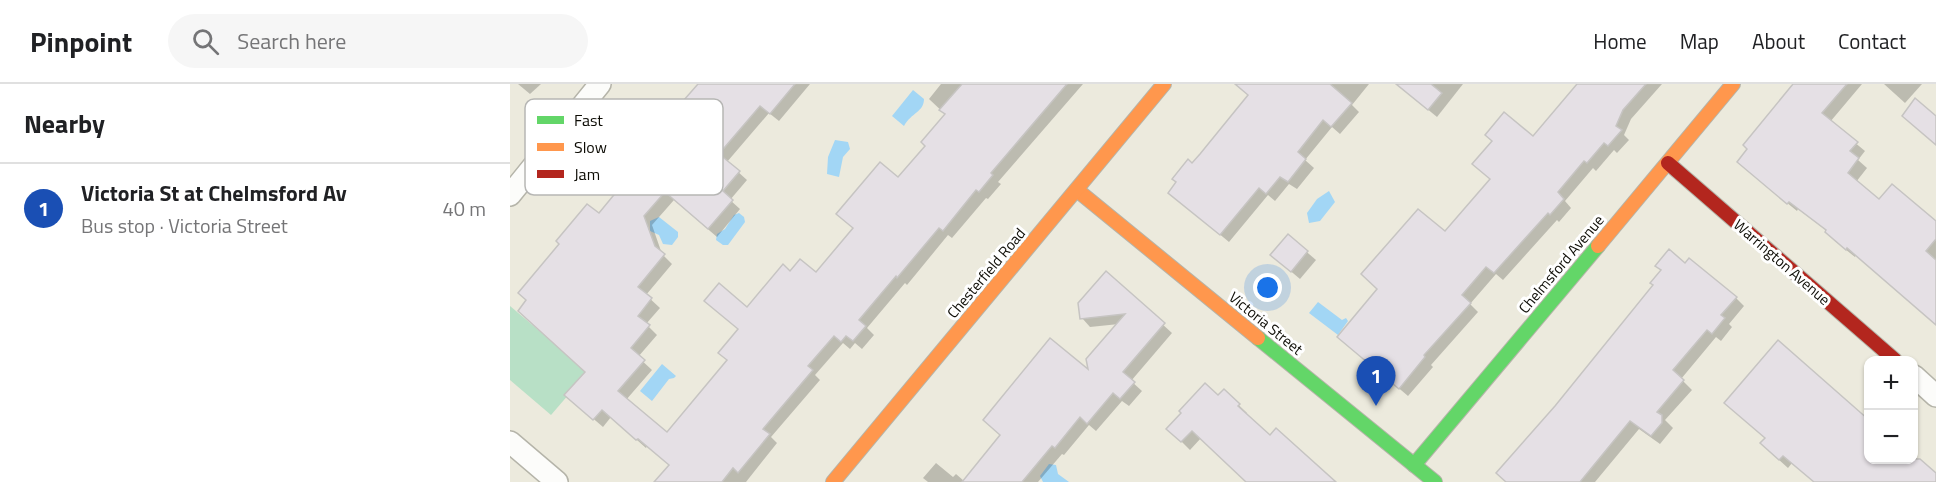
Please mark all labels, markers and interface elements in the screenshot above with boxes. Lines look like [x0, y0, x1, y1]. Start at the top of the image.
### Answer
search box [168, 14, 588, 68]
text: Pinpoint [30, 20, 132, 63]
text: Search here [237, 24, 346, 58]
icon: search [189, 25, 222, 58]
text: Home [1593, 25, 1647, 57]
text: Map [1680, 25, 1719, 57]
text: About [1752, 25, 1805, 57]
text: Contact [1838, 25, 1906, 57]
legend [525, 99, 723, 195]
text: Nearby [24, 104, 105, 143]
text: Fast [574, 108, 603, 132]
text: Slow [574, 135, 607, 159]
text: Jam [574, 162, 600, 186]
text: Victoria St at Chelmsford Av [81, 176, 347, 210]
text: 1 [38, 193, 49, 224]
text: 40 m [442, 193, 486, 224]
text: Bus stop · Victoria Street [81, 210, 288, 241]
street label: Chelmsford Avenue [1513, 210, 1609, 318]
street label: Warrington Avenue [1729, 213, 1835, 311]
street label: Chesterfield Road [941, 223, 1031, 323]
your location [1253, 273, 1282, 302]
street label: Victoria Street [1224, 286, 1309, 361]
pin: 1 [1356, 356, 1396, 406]
map controls [1864, 356, 1918, 464]
button: + [1864, 356, 1918, 410]
button: − [1864, 410, 1918, 464]

